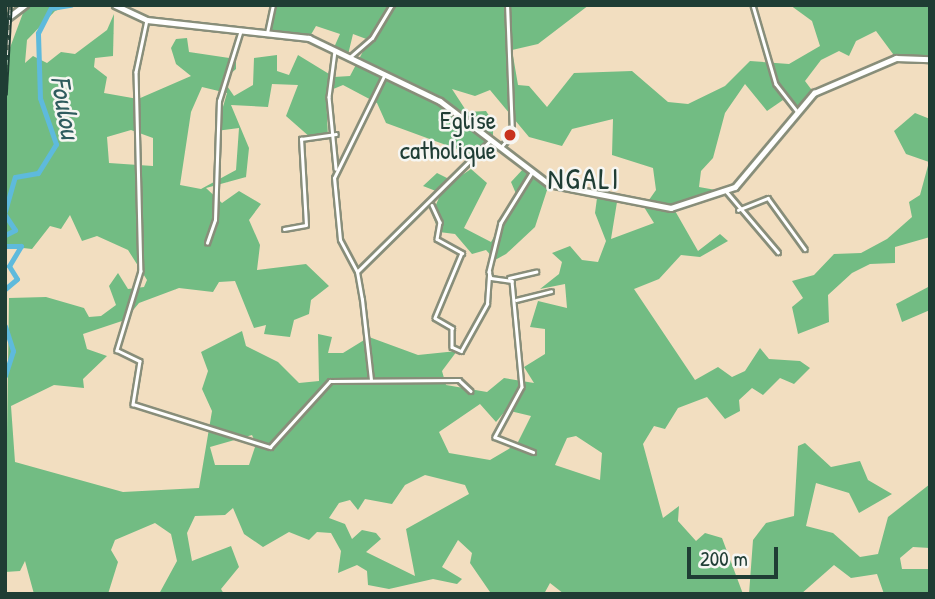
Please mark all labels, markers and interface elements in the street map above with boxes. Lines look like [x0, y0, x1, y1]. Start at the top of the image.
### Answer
water label: Foulou [44, 73, 88, 141]
place label: Eglise catholique [400, 104, 496, 166]
marker: Eglise catholique [502, 127, 518, 143]
district label: NGALI [548, 160, 620, 196]
scale bar [690, 532, 781, 576]
text: 200 m [700, 544, 748, 573]

